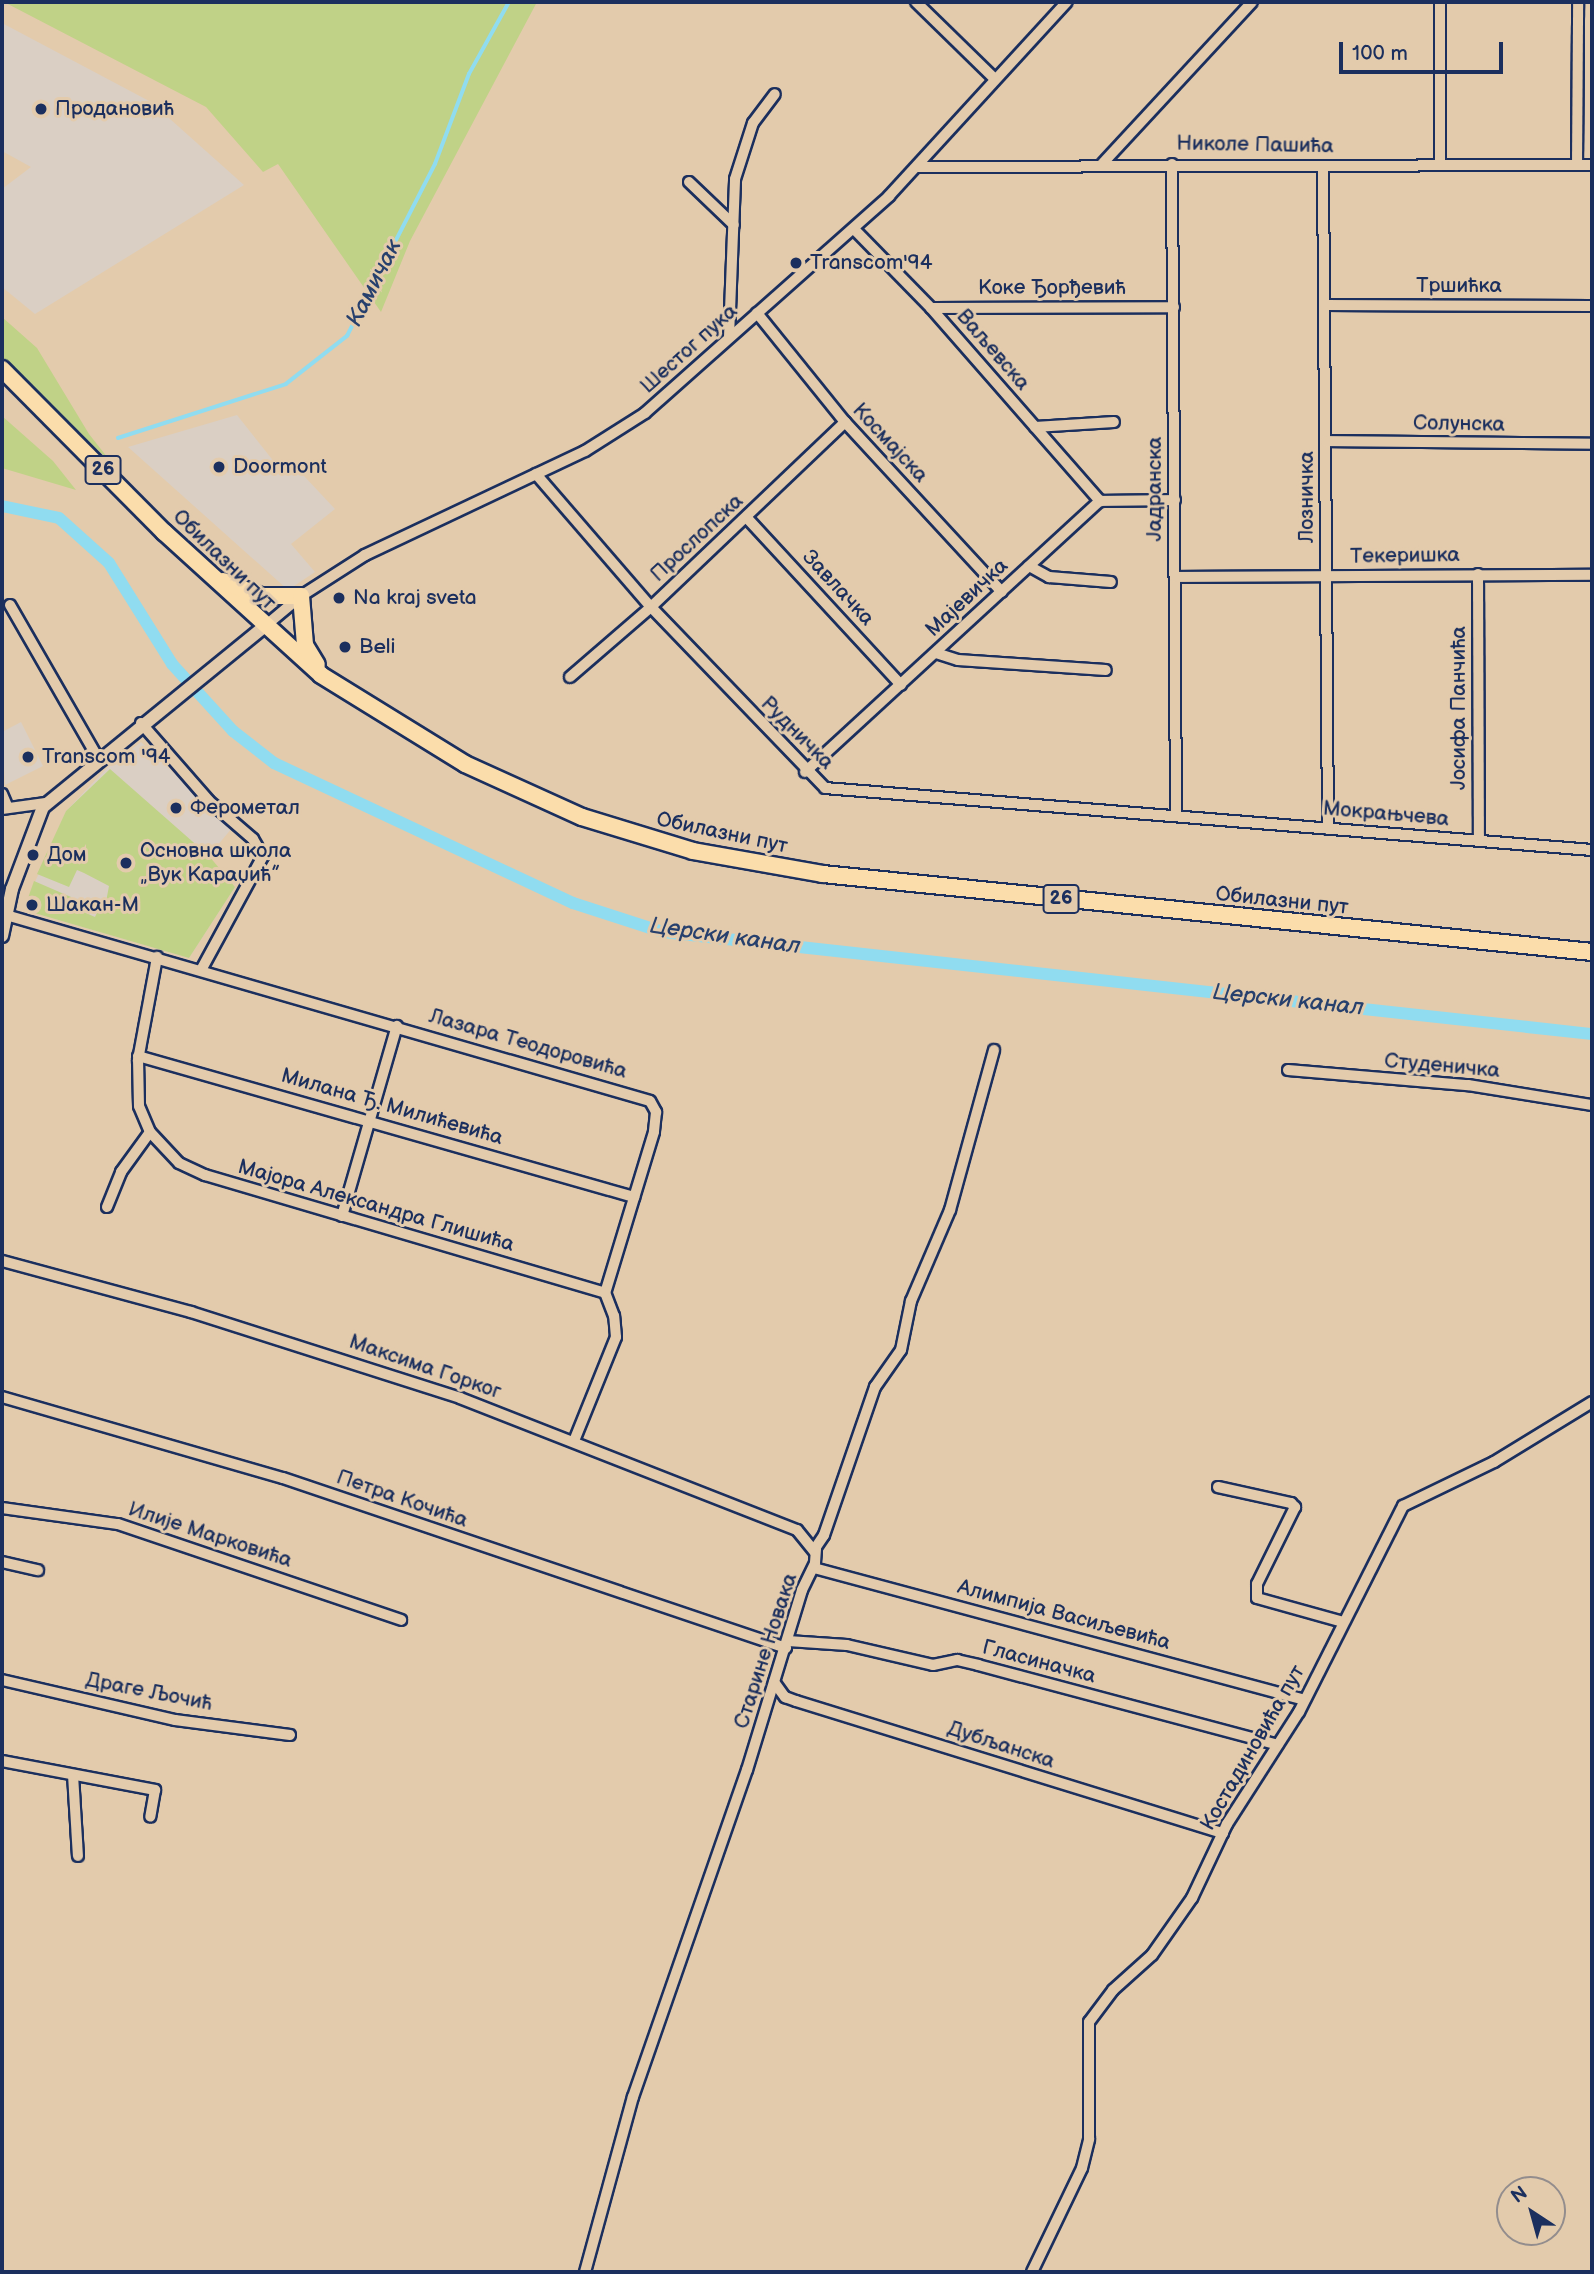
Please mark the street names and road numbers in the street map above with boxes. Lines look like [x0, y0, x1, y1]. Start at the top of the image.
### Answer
street label: Николе Пашића [1176, 131, 1334, 159]
street label: Тршићка [1416, 273, 1502, 299]
street label: Коке Ђорђевић [978, 275, 1126, 301]
street label: Шестог пука [635, 299, 743, 399]
street label: Ваљевска [951, 304, 1035, 396]
street label: Космајска [847, 398, 933, 488]
street label: Солунска [1413, 411, 1505, 437]
street label: Јадранска [1142, 437, 1168, 541]
street label: Лозничка [1294, 451, 1320, 543]
road number: 26 [84, 454, 122, 485]
street label: Прослопска [645, 489, 749, 587]
street label: Обилазни пут [167, 505, 281, 615]
street label: Текеришка [1350, 542, 1460, 570]
street label: Завлачка [797, 545, 879, 631]
street label: Мајевичка [921, 554, 1013, 642]
street label: Јосифа Панчића [1446, 626, 1472, 790]
street label: Рудничка [755, 691, 839, 775]
street label: Мокрањчева [1322, 796, 1450, 832]
street label: Обилазни пут [654, 807, 790, 859]
street label: Обилазни пут [1214, 881, 1350, 921]
road number: 26 [1042, 884, 1080, 914]
street label: Лазара Теодоровића [426, 1004, 630, 1084]
street label: Студеничка [1383, 1048, 1501, 1084]
street label: Милана Ђ. Милићевића [278, 1063, 506, 1151]
street label: Мајора Александра Глишића [235, 1154, 517, 1258]
street label: Максима Горког [346, 1329, 504, 1405]
street label: Петра Кочића [333, 1465, 471, 1533]
street label: Илије Марковића [125, 1497, 295, 1573]
street label: Старине Новака [729, 1570, 803, 1732]
street label: Алимпија Васиљевића [955, 1574, 1173, 1656]
street label: Гласиначка [980, 1635, 1098, 1689]
street label: Костадиновића пут [1195, 1661, 1311, 1835]
street label: Драге Љочић [84, 1667, 214, 1717]
street label: Дубљанска [944, 1716, 1058, 1774]

